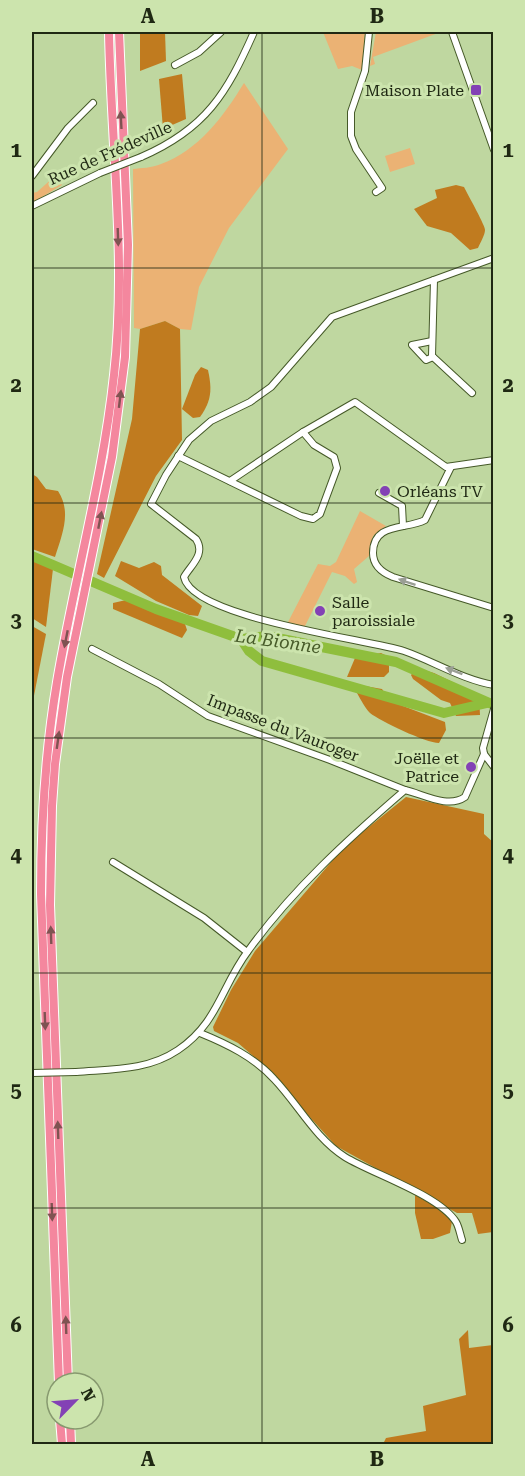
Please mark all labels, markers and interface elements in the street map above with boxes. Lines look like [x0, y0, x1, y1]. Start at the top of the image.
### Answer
text: A [141, 4, 156, 28]
text: B [370, 4, 384, 28]
place label: Maison Plate [365, 81, 464, 100]
marker: Maison Plate [469, 83, 483, 97]
one-way arrow [117, 111, 126, 130]
street label: Rue de Frédeville [45, 117, 175, 189]
text: 1 [10, 138, 22, 162]
text: 1 [502, 138, 514, 162]
one-way arrow [114, 227, 123, 246]
text: 2 [10, 373, 22, 397]
text: 2 [502, 373, 514, 397]
one-way arrow [116, 389, 125, 408]
place label: Orléans TV [397, 482, 483, 501]
marker: Orléans TV [378, 484, 392, 498]
one-way arrow [95, 510, 105, 529]
one-way arrow [397, 577, 415, 586]
place label: Salle paroissiale [332, 593, 415, 630]
marker: Salle paroissiale [313, 604, 327, 618]
text: 3 [10, 608, 22, 632]
text: 3 [502, 608, 514, 632]
water label: La Bionne [233, 624, 322, 657]
one-way arrow [61, 630, 70, 649]
one-way arrow [445, 666, 463, 675]
street label: Impasse du Vauroger [205, 690, 362, 766]
one-way arrow [53, 731, 62, 750]
place label: Joëlle et Patrice [394, 749, 459, 786]
marker: Joëlle et Patrice [464, 760, 478, 774]
text: 4 [10, 843, 22, 867]
text: 4 [502, 843, 514, 867]
one-way arrow [46, 925, 56, 944]
one-way arrow [40, 1012, 50, 1031]
text: 5 [10, 1078, 22, 1102]
text: 5 [502, 1078, 514, 1102]
one-way arrow [54, 1120, 63, 1139]
one-way arrow [48, 1202, 57, 1221]
text: 6 [10, 1313, 22, 1337]
text: 6 [502, 1313, 514, 1337]
one-way arrow [62, 1315, 71, 1334]
north arrow [45, 1371, 105, 1431]
text: N [77, 1385, 99, 1404]
text: A [141, 1447, 156, 1471]
text: B [370, 1447, 384, 1471]

